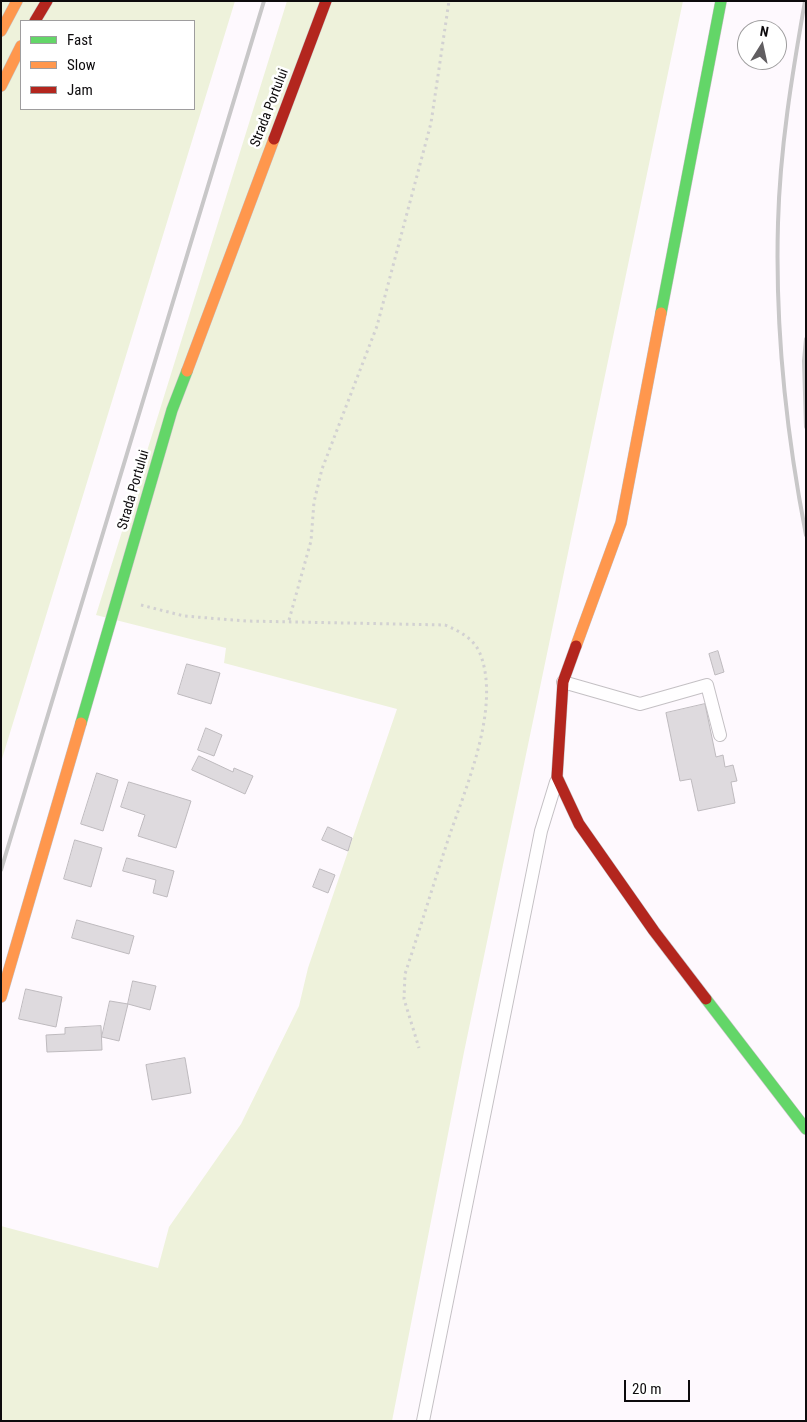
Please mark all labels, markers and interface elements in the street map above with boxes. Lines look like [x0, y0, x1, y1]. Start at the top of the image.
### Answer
legend [20, 20, 195, 110]
north arrow [737, 20, 787, 70]
text: N [759, 23, 770, 40]
text: Fast [67, 31, 92, 49]
text: Slow [67, 56, 96, 74]
street label: Strada Portului [247, 67, 293, 149]
text: Jam [67, 81, 93, 99]
street label: Strada Portului [115, 448, 153, 532]
scale bar [627, 1370, 693, 1402]
text: 20 m [632, 1380, 662, 1398]

